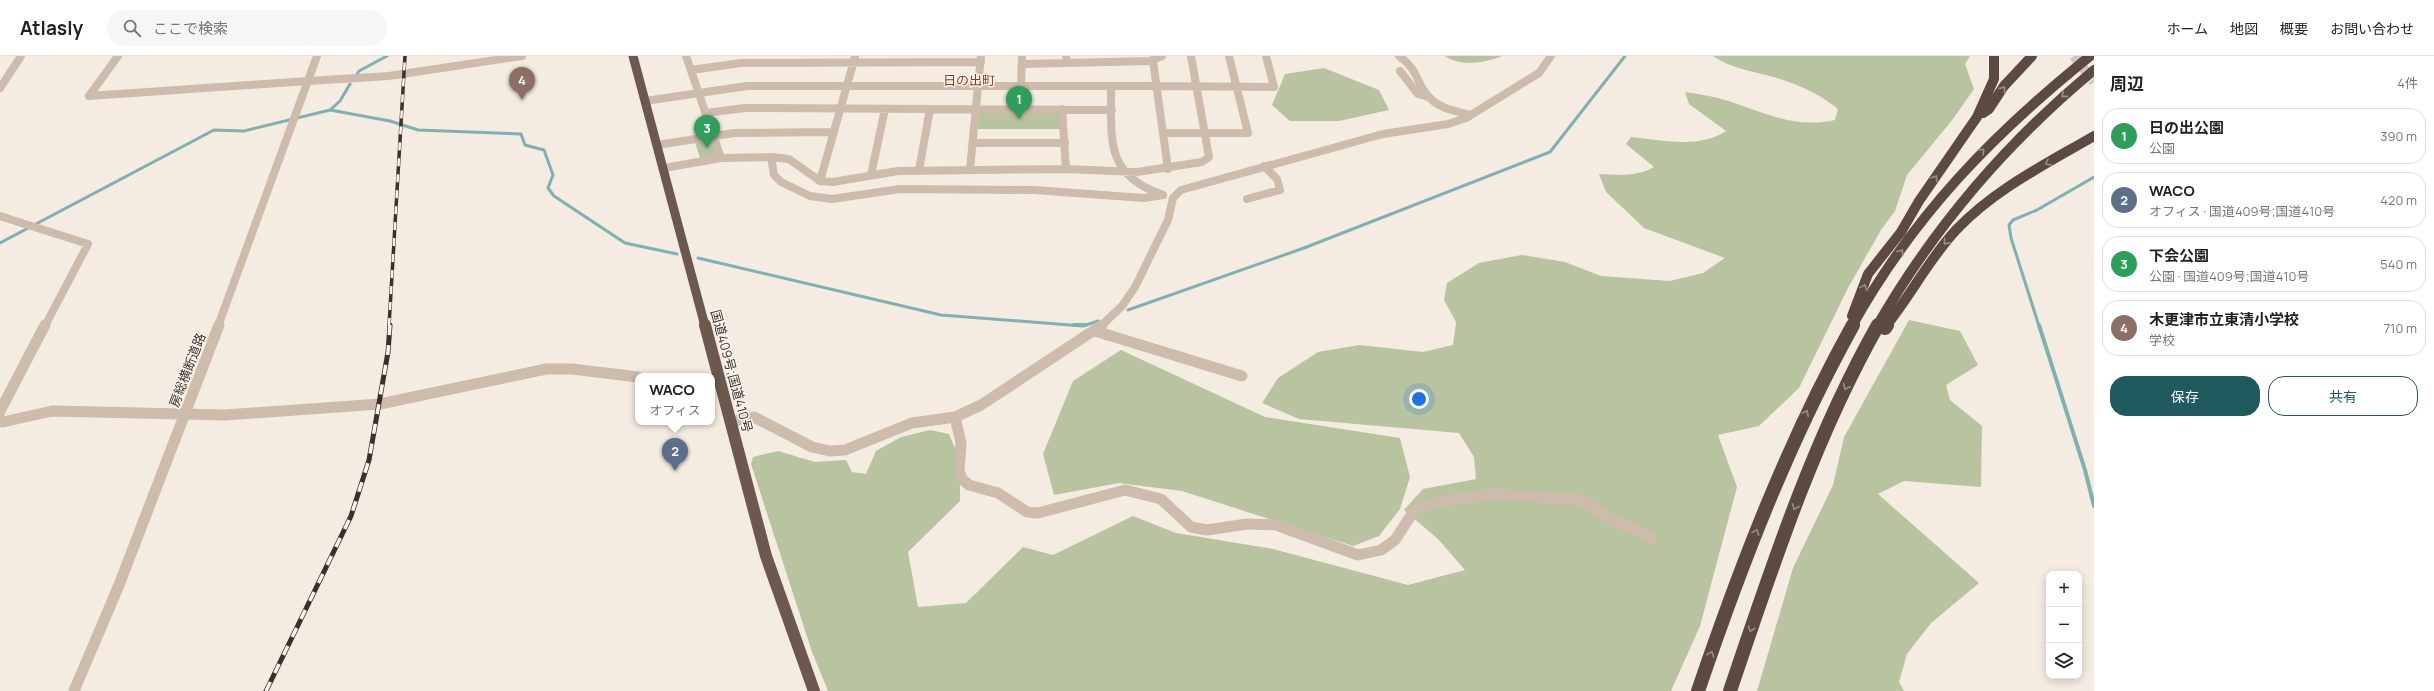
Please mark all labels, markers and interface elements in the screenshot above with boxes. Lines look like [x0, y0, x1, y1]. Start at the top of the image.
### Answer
search box [107, 10, 387, 46]
text: Atlasly [20, 15, 83, 41]
icon: search [121, 17, 143, 39]
text: ここで検索 [153, 18, 228, 39]
text: ホーム [2166, 19, 2208, 38]
text: 地図 [2230, 19, 2258, 38]
text: 概要 [2280, 19, 2308, 38]
text: お問い合わせ [2330, 19, 2414, 38]
pin: 4 [509, 67, 535, 100]
district label: 日の出町 [943, 71, 995, 89]
text: 周辺 [2110, 72, 2144, 95]
text: 4件 [2397, 74, 2418, 92]
pin: 1 [1006, 86, 1032, 119]
one-way arrow [1998, 86, 2005, 93]
one-way arrow [2061, 90, 2069, 97]
pin: 3 [694, 115, 720, 148]
text: 日の出公園 [2149, 117, 2224, 138]
text: 1 [2121, 127, 2127, 145]
text: 390 m [2380, 127, 2417, 145]
text: 公園 [2149, 139, 2175, 157]
one-way arrow [1978, 148, 1985, 156]
one-way arrow [2045, 158, 2052, 165]
one-way arrow [1930, 176, 1937, 183]
text: WACO [2149, 180, 2195, 201]
text: 2 [2120, 191, 2128, 209]
text: 420 m [2380, 191, 2417, 209]
text: オフィス · 国道409号;国道410号 [2149, 202, 2335, 220]
one-way arrow [1944, 237, 1951, 245]
text: 下会公園 [2149, 245, 2209, 266]
one-way arrow [1896, 249, 1903, 256]
text: 3 [2120, 255, 2128, 273]
text: 540 m [2380, 255, 2417, 273]
text: 公園 · 国道409号;国道410号 [2149, 267, 2309, 285]
one-way arrow [1859, 283, 1867, 290]
street label: 国道409号;国道410号 [707, 308, 757, 434]
text: 木更津市立東清小学校 [2149, 309, 2299, 330]
text: 4 [2120, 319, 2128, 337]
text: 710 m [2384, 319, 2417, 337]
street label: 房総横断道路 [165, 330, 209, 410]
text: 学校 [2149, 331, 2175, 349]
popup [635, 373, 715, 425]
button: 保存 [2110, 376, 2260, 416]
button: 共有 [2268, 376, 2418, 416]
text: WACO [649, 379, 695, 400]
one-way arrow [1843, 383, 1851, 390]
your location [1409, 389, 1429, 409]
text: オフィス [649, 401, 701, 419]
one-way arrow [1802, 409, 1809, 417]
pin: 2 [662, 438, 688, 471]
one-way arrow [1792, 502, 1800, 510]
one-way arrow [1751, 529, 1759, 536]
map controls [2046, 571, 2082, 679]
button: + [2046, 571, 2082, 607]
button: − [2046, 607, 2082, 643]
one-way arrow [1747, 625, 1756, 632]
button: layers [2046, 643, 2082, 679]
one-way arrow [1706, 651, 1715, 658]

